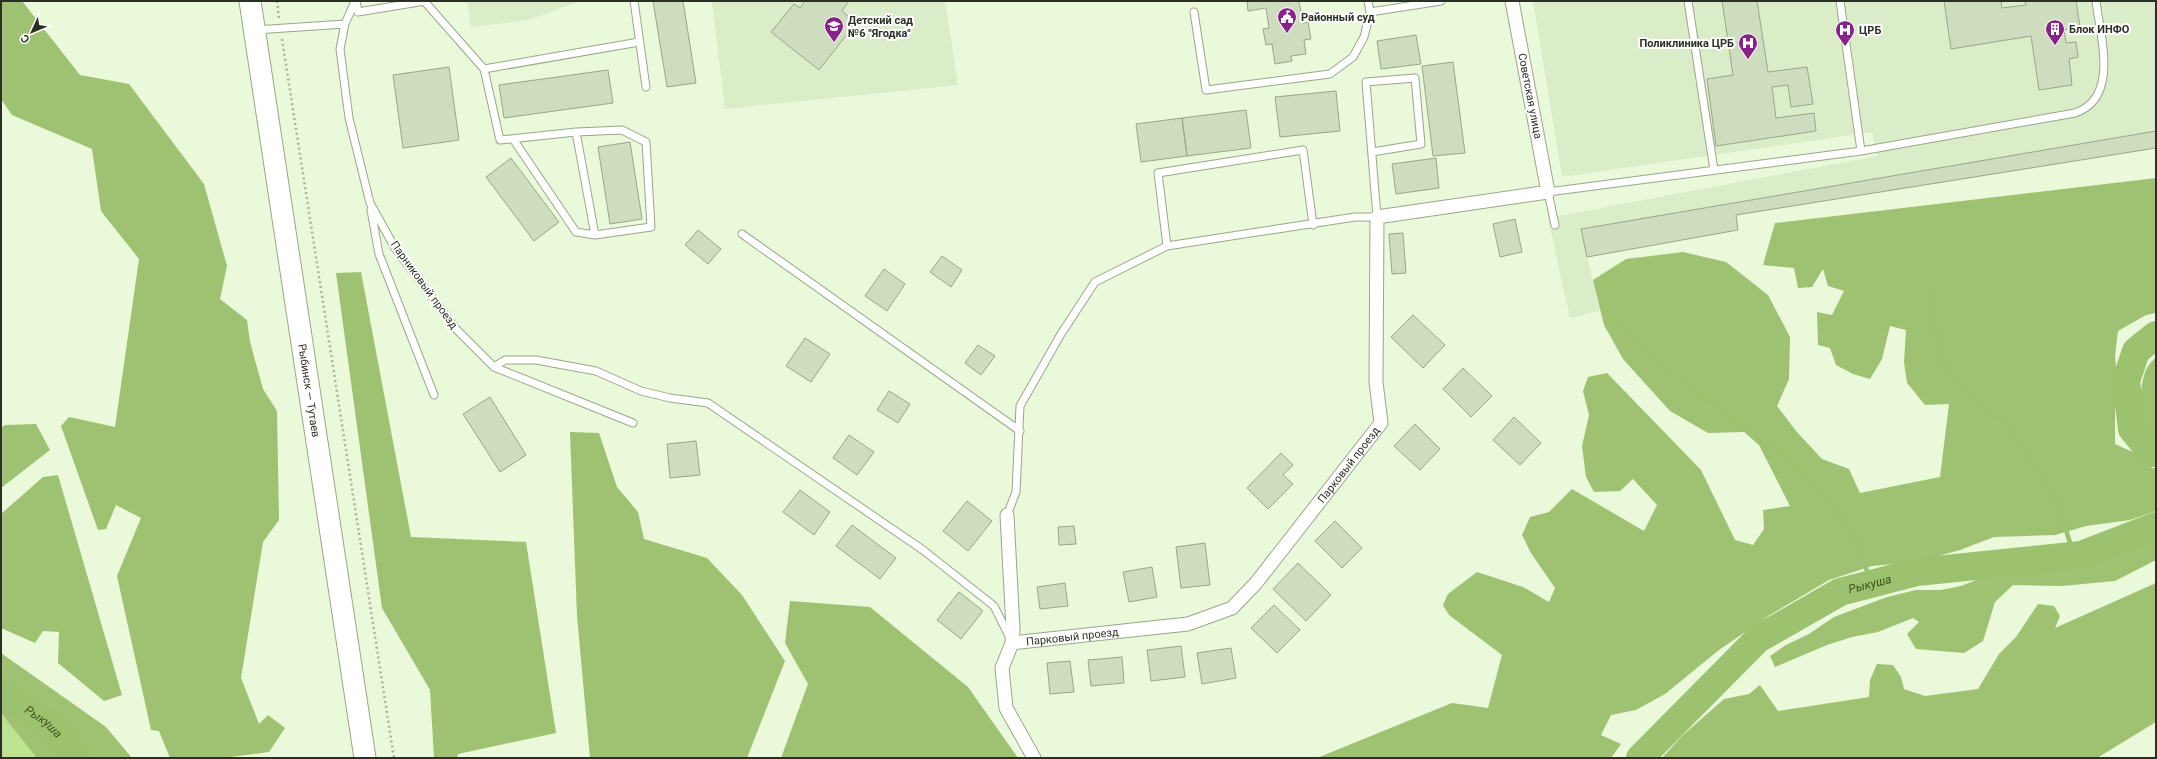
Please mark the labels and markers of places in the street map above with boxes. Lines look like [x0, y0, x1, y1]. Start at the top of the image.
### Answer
public building icon: Районный суд [1276, 6, 1298, 34]
place label: Районный суд [1301, 11, 1375, 24]
place label: Детский сад №6 "Ягодка" [848, 14, 913, 40]
school or university icon: Детский сад №6 "Ягодка" [823, 15, 845, 43]
building icon: Блок ИНФО [2044, 18, 2066, 46]
hospital icon: ЦРБ [1834, 19, 1856, 47]
place label: Блок ИНФО [2069, 23, 2130, 36]
place label: ЦРБ [1859, 24, 1881, 37]
hospital icon: Поликлиника ЦРБ [1737, 32, 1759, 60]
place label: Поликлиника ЦРБ [1639, 37, 1734, 50]

